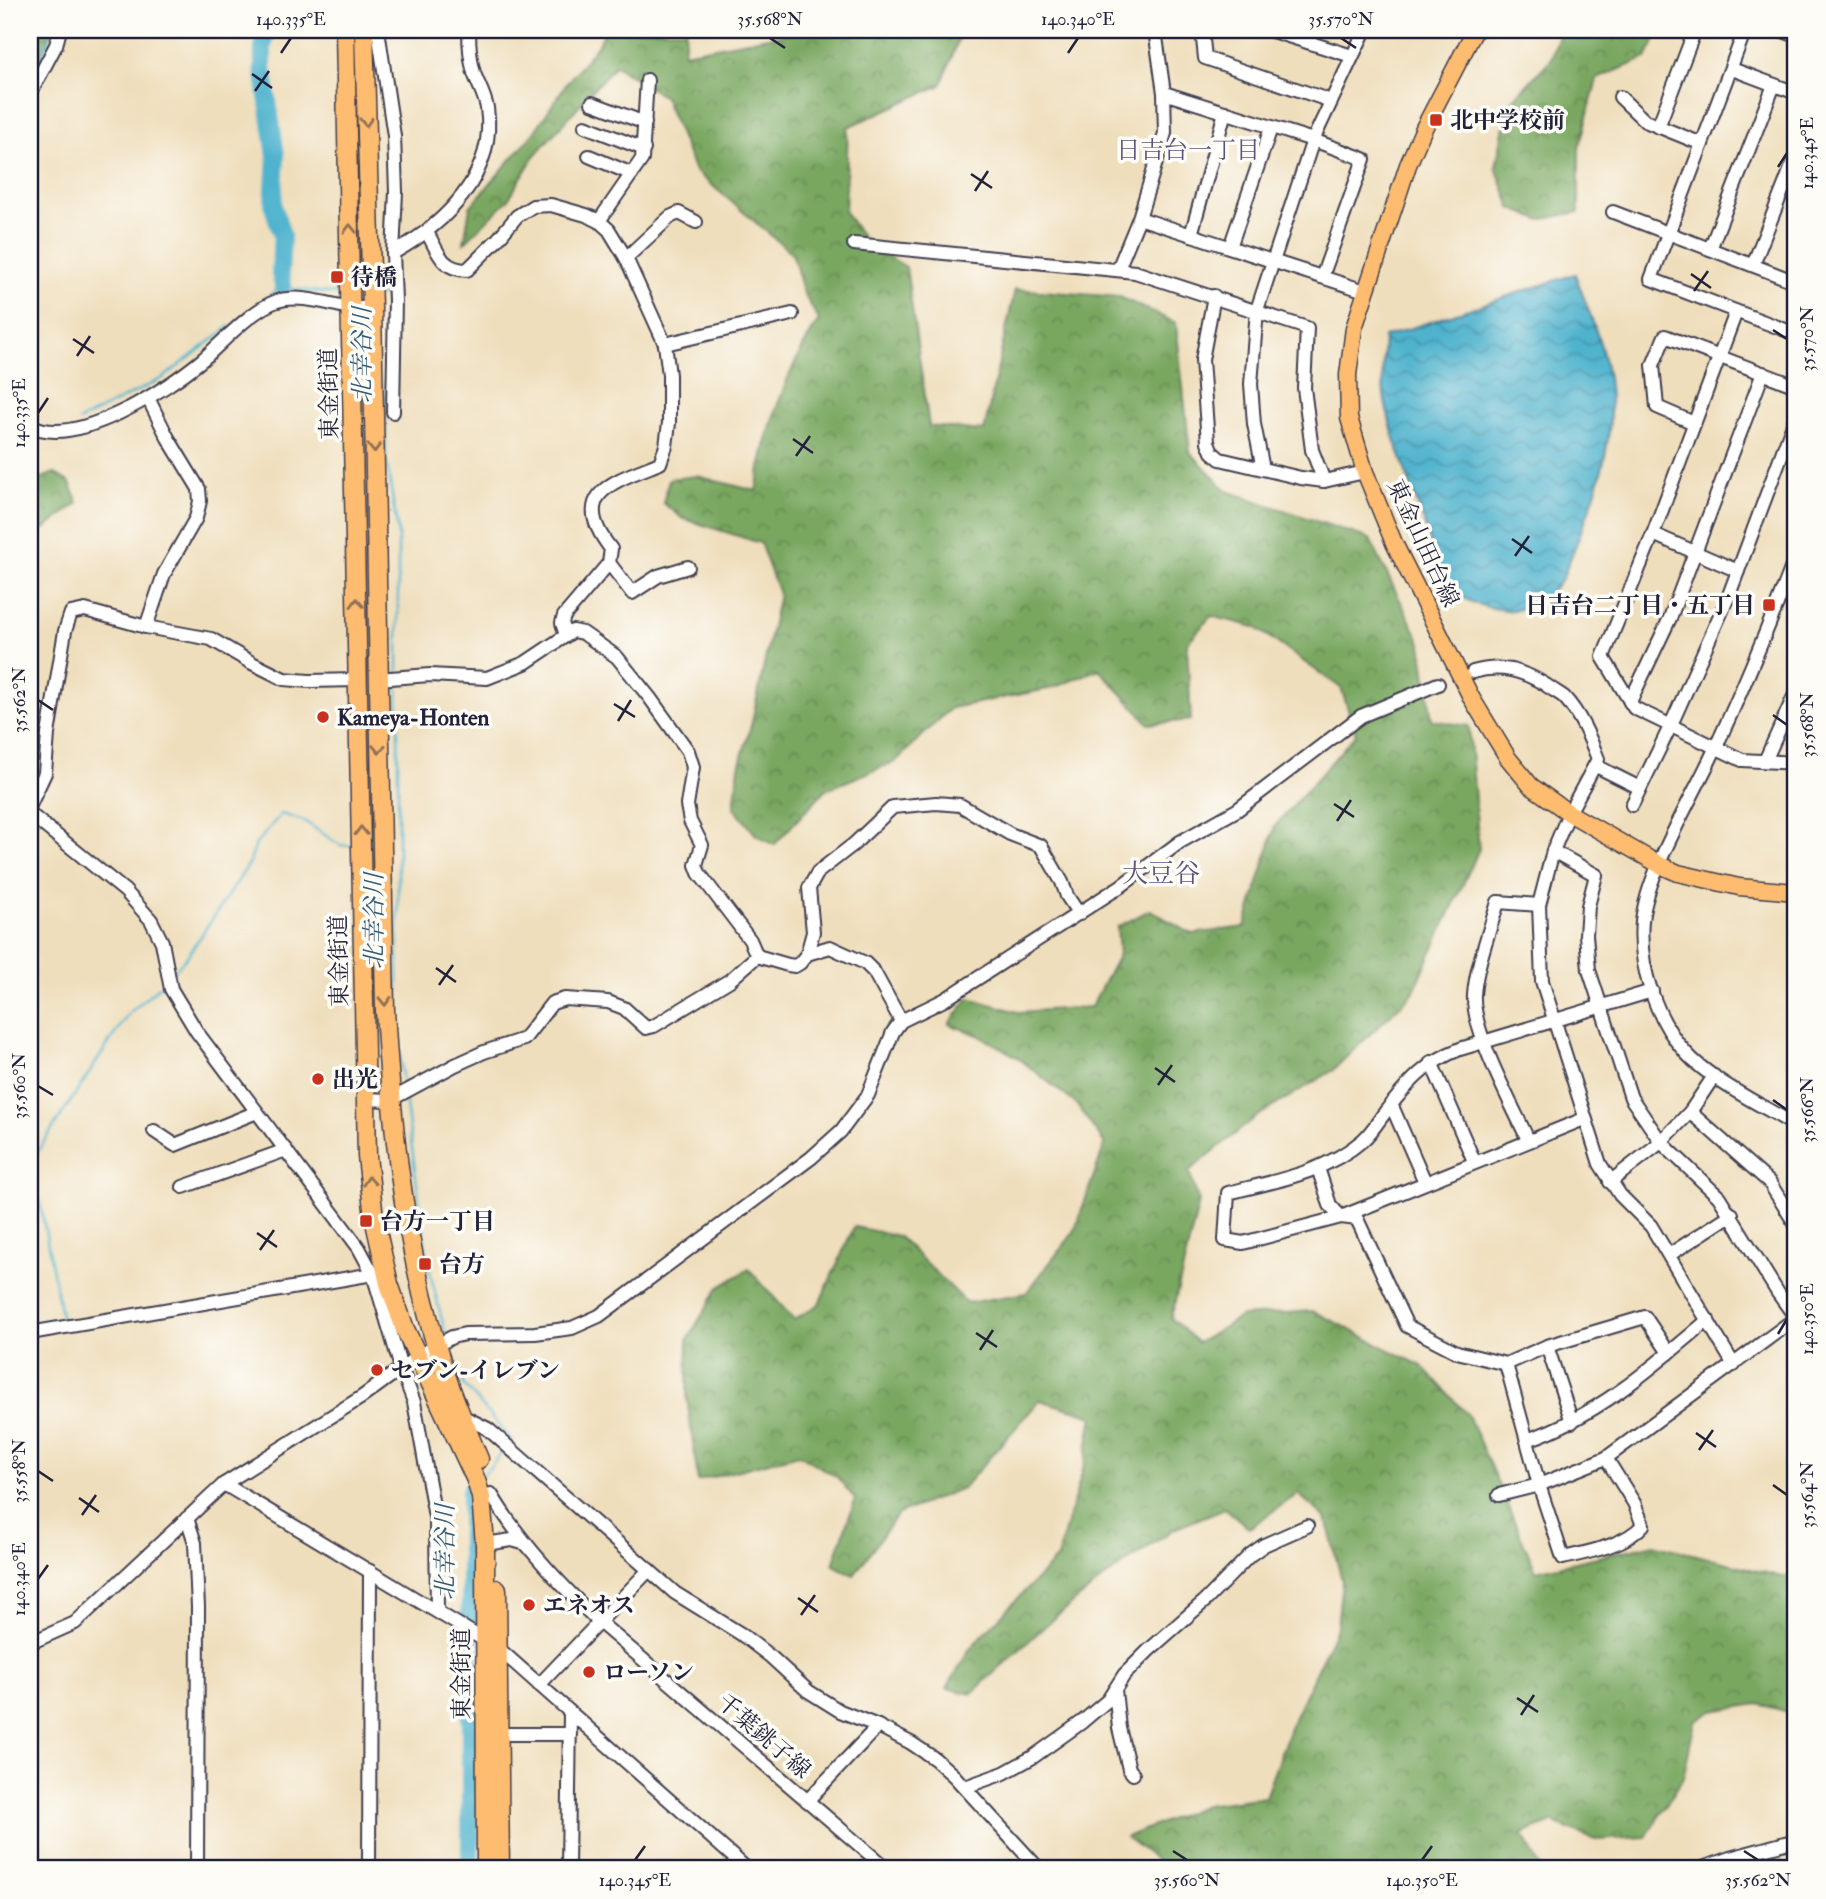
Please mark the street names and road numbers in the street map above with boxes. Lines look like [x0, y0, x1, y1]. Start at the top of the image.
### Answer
street label: 東金街道 [314, 348, 344, 440]
street label: 東金山田台線 [1381, 474, 1465, 612]
street label: 東金街道 [324, 915, 354, 1007]
street label: 東金街道 [447, 1628, 476, 1720]
street label: 千葉銚子線 [711, 1687, 817, 1785]

